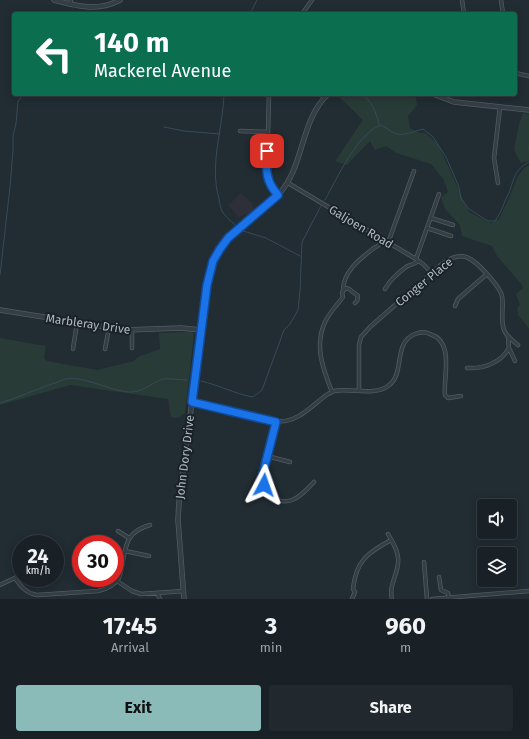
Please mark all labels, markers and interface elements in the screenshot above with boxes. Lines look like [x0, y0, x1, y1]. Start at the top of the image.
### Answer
text: 140 m [94, 26, 170, 59]
icon: left [28, 28, 80, 80]
text: Mackerel Avenue [94, 60, 231, 82]
pin [250, 134, 284, 168]
icon: arrive [256, 140, 278, 162]
street label: Galjoen Road [326, 202, 396, 252]
street label: Conger Place [392, 255, 456, 309]
street label: Marbleray Drive [45, 311, 131, 337]
street label: John Dory Drive [173, 414, 197, 500]
position arrow [243, 464, 285, 506]
map controls [477, 499, 517, 587]
button: sound [477, 499, 517, 539]
speed limit sign: 30 [72, 535, 124, 587]
text: 24 [27, 544, 49, 568]
button: layers [477, 547, 517, 587]
text: km/h [26, 565, 50, 577]
text: 17:45 [103, 612, 157, 640]
text: 3 [265, 612, 277, 640]
text: 960 [385, 612, 426, 640]
text: Arrival [111, 640, 149, 655]
text: min [260, 640, 282, 655]
text: m [400, 640, 411, 655]
button: Exit [16, 685, 261, 731]
button: Share [269, 685, 513, 731]

